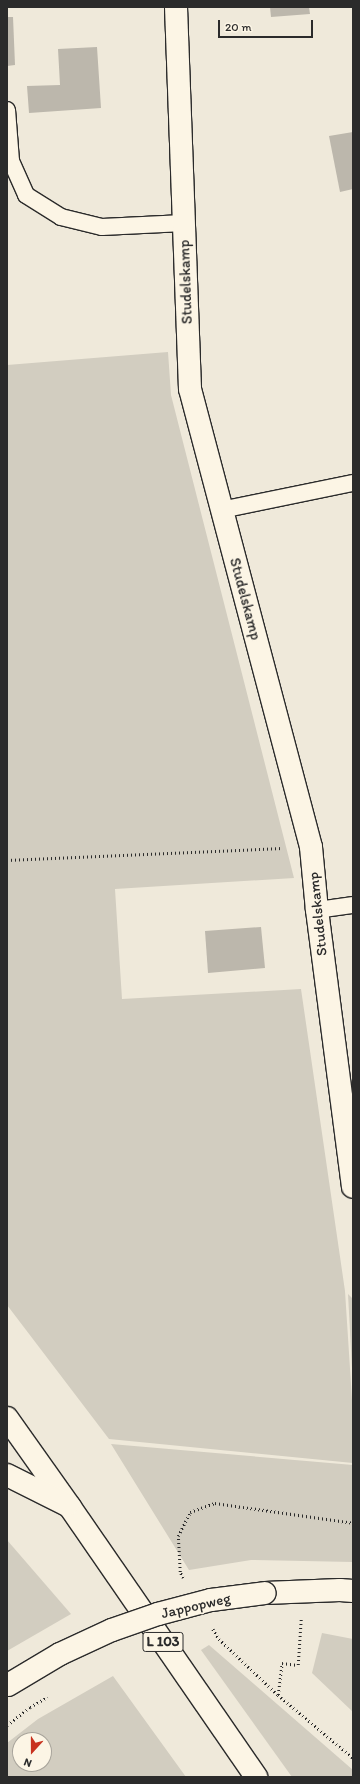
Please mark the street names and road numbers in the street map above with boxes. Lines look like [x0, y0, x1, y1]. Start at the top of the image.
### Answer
street label: Studelskamp [176, 239, 196, 325]
street label: Studelskamp [225, 556, 265, 642]
street label: Studelskamp [305, 871, 331, 957]
street label: Jappopweg [159, 1589, 233, 1623]
road number: L 103 [142, 1630, 184, 1654]

